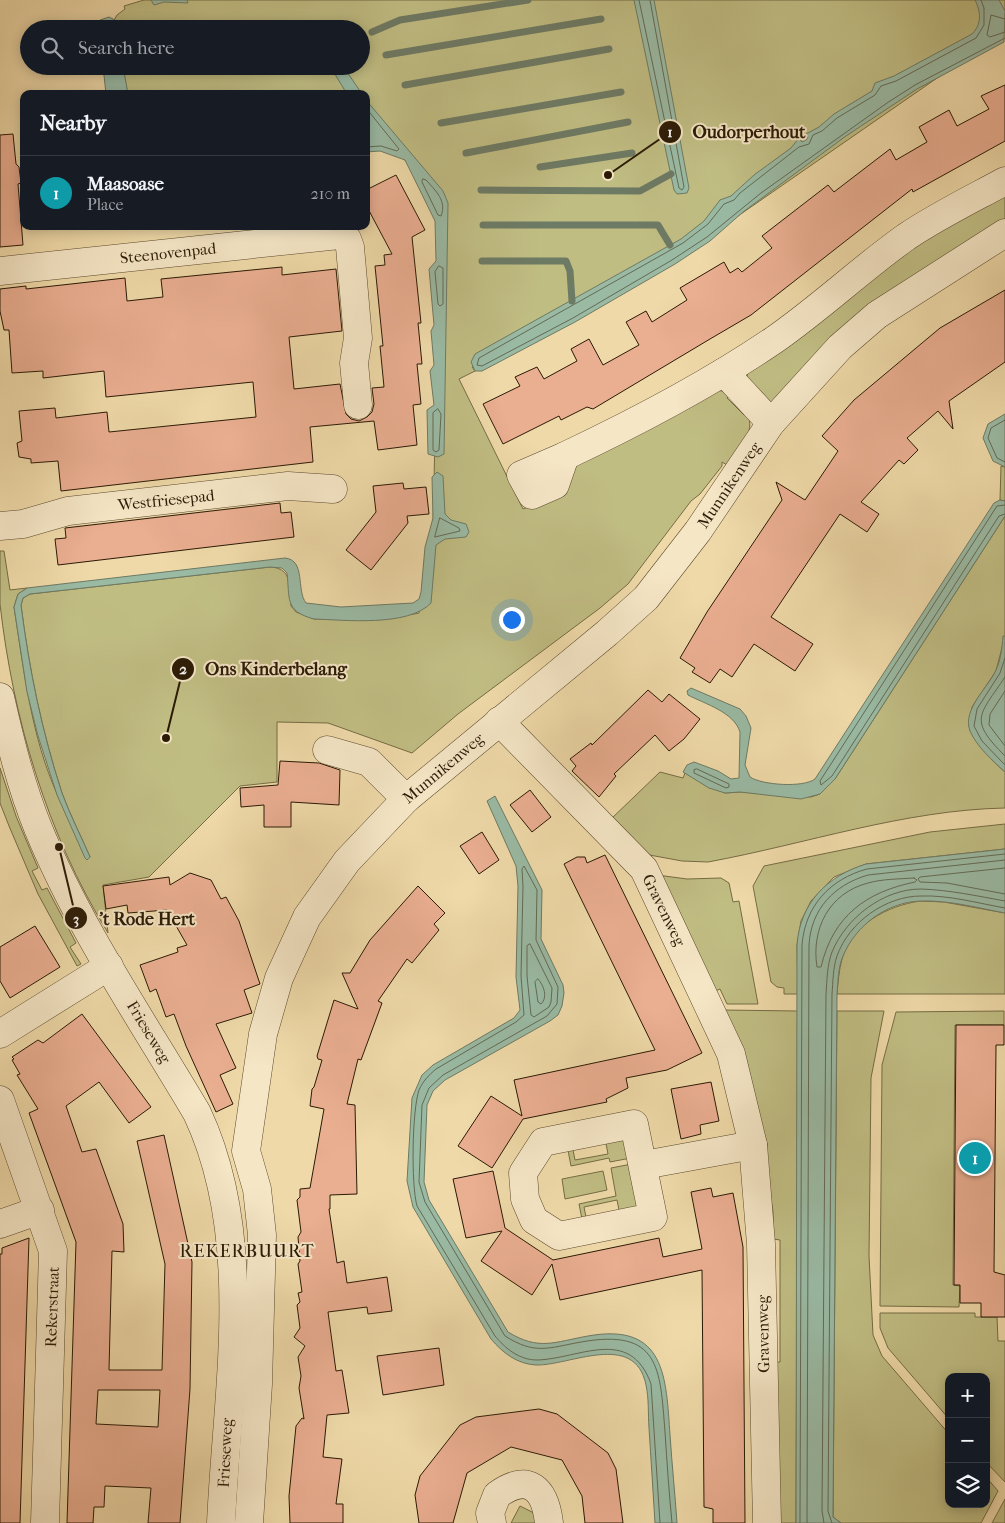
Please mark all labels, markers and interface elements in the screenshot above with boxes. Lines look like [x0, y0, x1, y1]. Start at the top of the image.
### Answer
search box [20, 20, 370, 75]
icon: search [38, 34, 66, 62]
text: Search here [78, 37, 174, 59]
text: Nearby [40, 111, 106, 135]
callout: Oudorperhout [658, 115, 816, 148]
text: Oudorperhout [692, 122, 806, 143]
text: 1 [667, 123, 673, 141]
text: Maasoase [87, 173, 164, 195]
text: 1 [53, 184, 59, 203]
text: 210 m [311, 184, 350, 203]
text: Place [87, 195, 123, 214]
street label: Steenovenpad [119, 238, 217, 267]
street label: Munnikenweg [693, 438, 765, 532]
street label: Westfriesepad [116, 485, 216, 515]
your location [499, 607, 525, 633]
callout: Ons Kinderbelang [170, 652, 357, 685]
text: Ons Kinderbelang [205, 659, 348, 680]
text: 2 [179, 660, 187, 678]
street label: Munnikenweg [399, 728, 488, 807]
street label: Gravenweg [638, 871, 690, 950]
callout: 't Rode Hert [64, 902, 205, 935]
text: 't Rode Hert [99, 909, 195, 930]
text: 3 [73, 910, 79, 928]
street label: Frieseweg [123, 997, 175, 1067]
pin: 1 [959, 1139, 991, 1177]
district label: REKERBUURT [179, 1241, 315, 1262]
street label: Rekerstraat [41, 1266, 63, 1348]
street label: Gravenweg [753, 1294, 773, 1373]
map controls [945, 1373, 990, 1508]
button: + [945, 1373, 990, 1418]
street label: Frieseweg [214, 1417, 236, 1488]
button: − [945, 1418, 990, 1463]
button: layers [945, 1463, 990, 1508]

